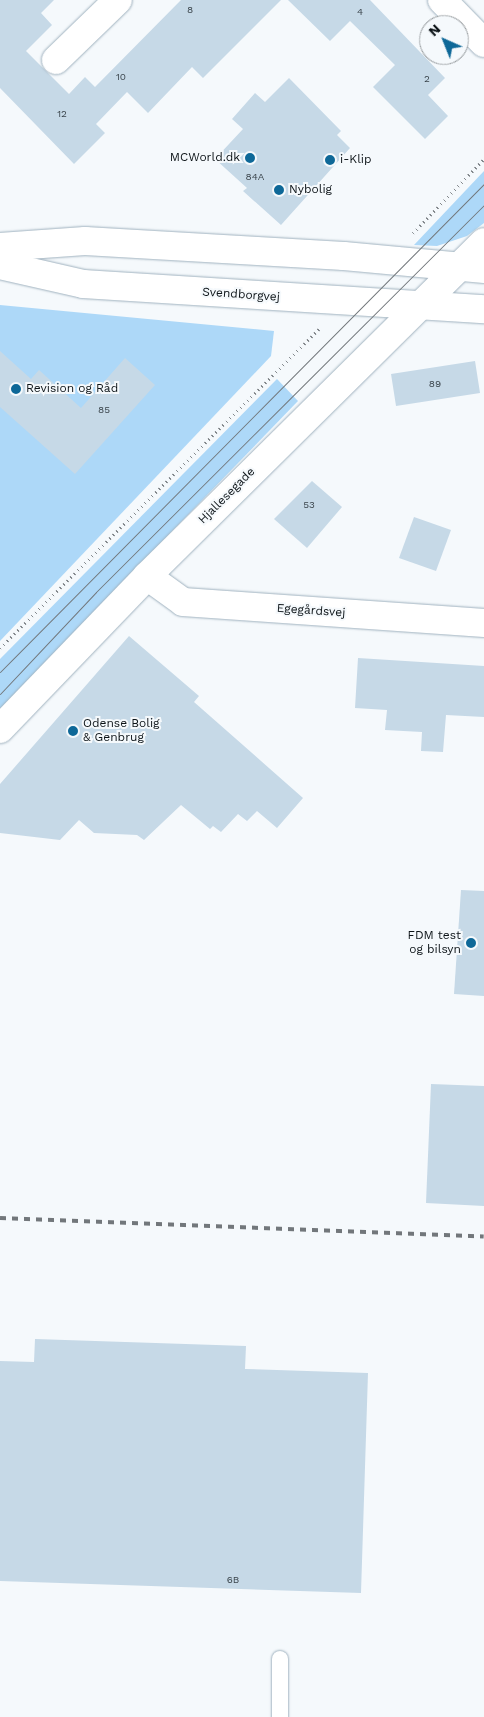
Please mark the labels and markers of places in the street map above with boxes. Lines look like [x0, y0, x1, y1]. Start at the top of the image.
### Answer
place label: MCWorld.dk [170, 151, 240, 165]
marker: MCWorld.dk [244, 152, 256, 164]
place label: i-Klip [340, 153, 372, 167]
marker: i-Klip [324, 154, 336, 166]
place label: Nybolig [289, 183, 332, 197]
marker: Nybolig [273, 184, 285, 196]
place label: Revision og Råd [26, 382, 118, 396]
marker: Revision og Råd [10, 383, 22, 395]
place label: Odense Bolig & Genbrug [83, 717, 159, 745]
marker: Odense Bolig & Genbrug [67, 725, 79, 737]
place label: FDM test og bilsyn [407, 929, 461, 957]
marker: FDM test og bilsyn [465, 937, 477, 949]

